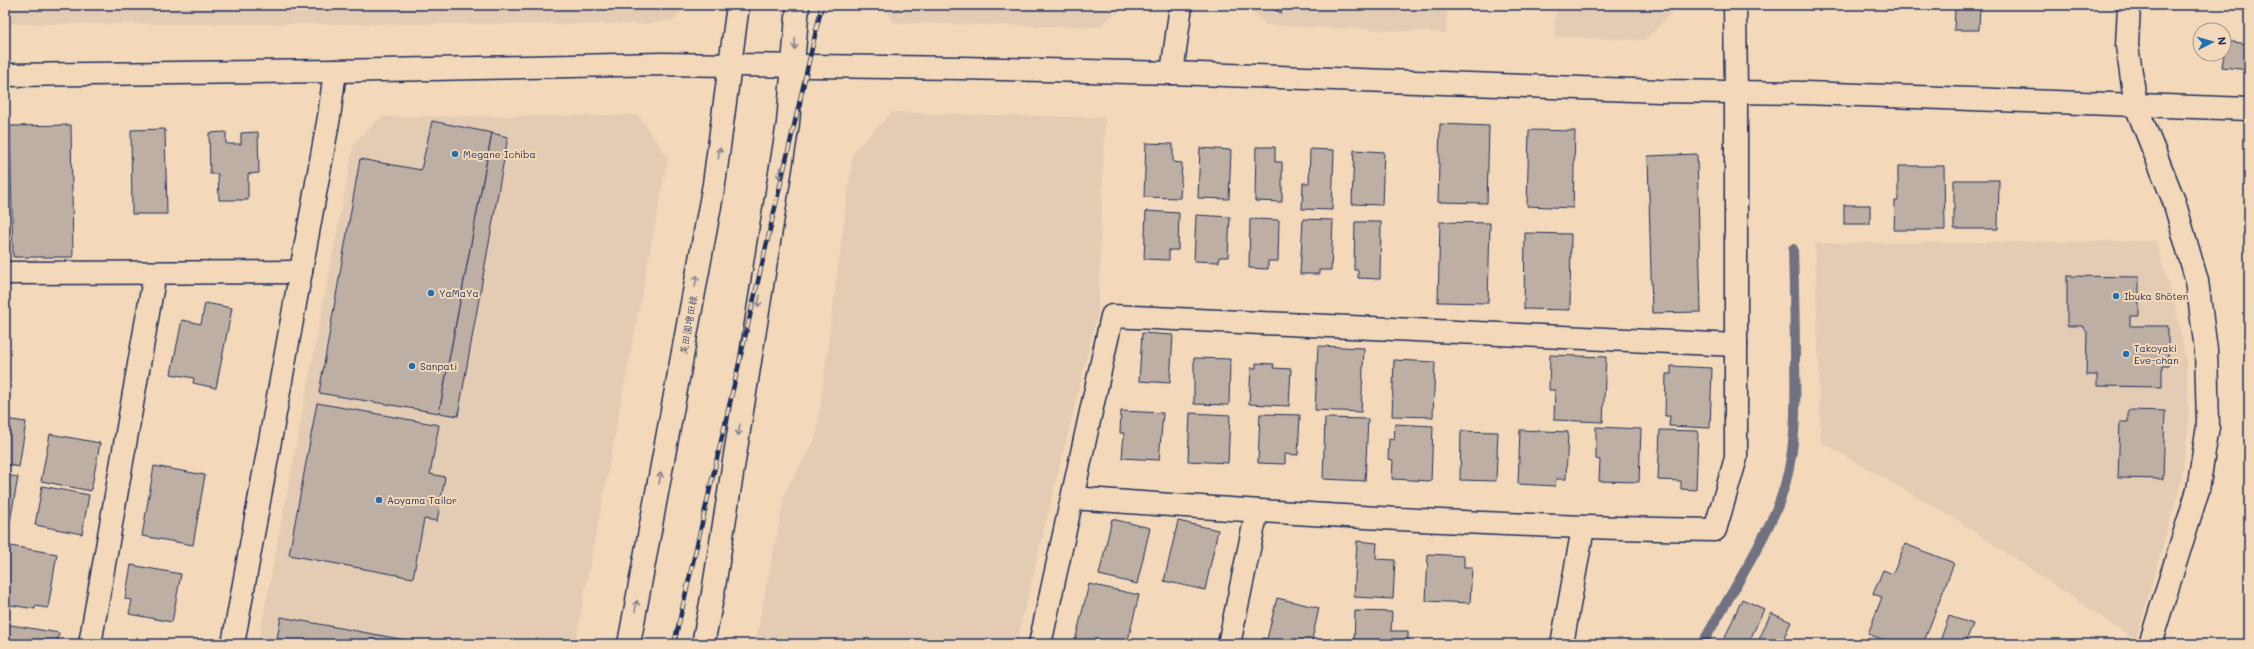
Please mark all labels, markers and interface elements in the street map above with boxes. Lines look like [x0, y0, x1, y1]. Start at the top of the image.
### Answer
north arrow [2192, 22, 2232, 62]
text: N [2215, 36, 2230, 46]
one-way arrow [791, 37, 799, 50]
place label: Megane Ichiba [463, 147, 536, 161]
one-way arrow [715, 147, 723, 160]
marker: Megane Ichiba [450, 149, 460, 159]
one-way arrow [776, 166, 784, 179]
one-way arrow [692, 275, 700, 288]
place label: YaMaYa [439, 286, 479, 300]
marker: YaMaYa [426, 288, 436, 298]
place label: Ibuka Shōten [2124, 289, 2188, 303]
marker: Ibuka Shōten [2111, 291, 2121, 301]
street label: 美田園増田線 [676, 294, 700, 356]
one-way arrow [755, 294, 763, 307]
place label: Takoyaki Eve-chan [2134, 341, 2179, 367]
marker: Takoyaki Eve-chan [2121, 349, 2131, 359]
place label: Sanpati [420, 359, 457, 373]
marker: Sanpati [407, 361, 417, 371]
one-way arrow [735, 423, 743, 436]
one-way arrow [656, 472, 664, 485]
place label: Aoyama Tailor [387, 493, 457, 507]
marker: Aoyama Tailor [374, 495, 384, 505]
one-way arrow [632, 600, 640, 613]

